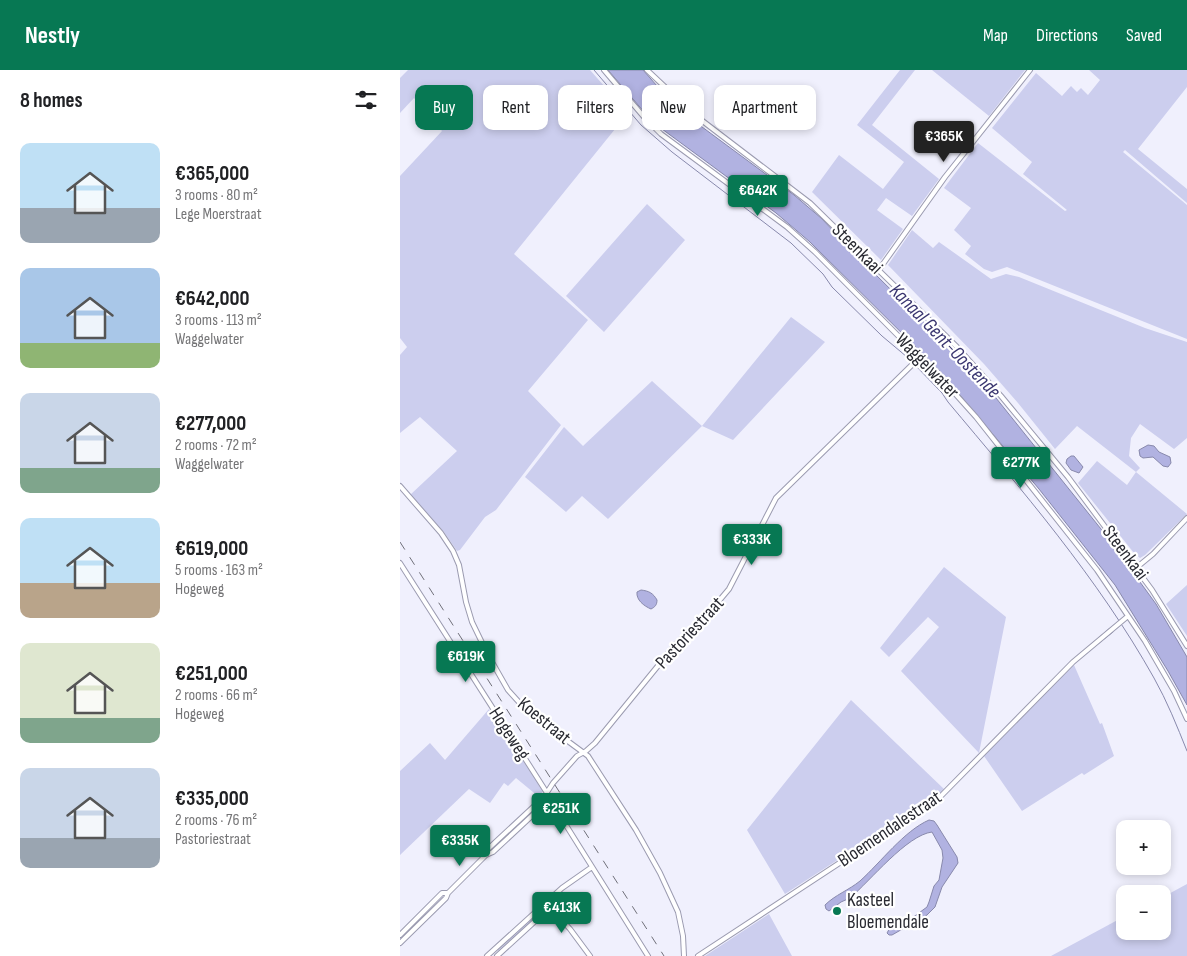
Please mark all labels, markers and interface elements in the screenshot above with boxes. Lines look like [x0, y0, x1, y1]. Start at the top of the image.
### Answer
text: Nestly [25, 21, 80, 50]
text: Map [983, 25, 1008, 46]
text: Directions [1036, 25, 1098, 46]
text: Saved [1126, 25, 1162, 46]
chip: Buy [415, 85, 473, 130]
chip: Rent [483, 85, 548, 130]
chip: Filters [558, 85, 632, 130]
chip: New [642, 85, 704, 130]
chip: Apartment [714, 85, 816, 130]
icon: filters [352, 86, 380, 114]
text: 8 homes [20, 88, 83, 113]
pin: €365K [909, 121, 979, 163]
text: €365K [925, 127, 963, 146]
text: €365,000 [175, 161, 249, 186]
icon: home [60, 163, 120, 223]
pin: €642K [723, 174, 793, 217]
text: €642K [739, 181, 777, 200]
text: 3 rooms · 80 m² [175, 186, 258, 205]
text: Lege Moerstraat [175, 205, 262, 224]
street label: Steenkaai [827, 219, 887, 279]
water label: Kanaal Gent-Oostende [884, 279, 1006, 403]
text: €642,000 [175, 286, 250, 311]
icon: home [60, 288, 120, 348]
text: 3 rooms · 113 m² [175, 311, 262, 330]
street label: Waggelwater [890, 329, 964, 404]
text: Waggelwater [175, 330, 244, 349]
text: €277,000 [175, 411, 246, 436]
icon: home [60, 413, 120, 473]
text: 2 rooms · 72 m² [175, 436, 257, 455]
pin: €277K [986, 446, 1056, 489]
text: €277K [1002, 453, 1040, 472]
text: Waggelwater [175, 455, 244, 474]
street label: Steenkaai [1097, 521, 1153, 585]
pin: €333K [717, 524, 787, 566]
text: €333K [733, 530, 771, 549]
text: €619,000 [175, 536, 248, 561]
icon: home [60, 538, 120, 598]
text: 5 rooms · 163 m² [175, 561, 263, 580]
text: Hogeweg [175, 580, 224, 599]
street label: Pastoriestraat [651, 592, 729, 674]
pin: €619K [431, 640, 501, 683]
text: €619K [447, 647, 485, 666]
text: €251,000 [175, 661, 248, 686]
icon: home [60, 663, 120, 723]
text: 2 rooms · 66 m² [175, 686, 258, 705]
street label: Koestraat [513, 693, 575, 750]
street label: Hogeweg [483, 703, 535, 765]
text: Hogeweg [175, 705, 224, 724]
text: €335,000 [175, 786, 249, 811]
street label: Bloemendalestraat [834, 786, 946, 872]
icon: home [60, 788, 120, 848]
pin: €251K [526, 792, 596, 835]
text: €251K [543, 799, 579, 818]
text: 2 rooms · 76 m² [175, 811, 257, 830]
map controls [1116, 820, 1171, 940]
button: + [1116, 820, 1171, 875]
pin: €335K [425, 824, 495, 867]
text: Pastoriestraat [175, 830, 251, 849]
text: €335K [441, 831, 479, 850]
button: − [1116, 885, 1171, 940]
place label: Kasteel Bloemendale [847, 889, 929, 934]
pin: €413K [527, 892, 597, 934]
text: €413K [543, 898, 581, 917]
marker: Kasteel Bloemendale [831, 905, 843, 917]

